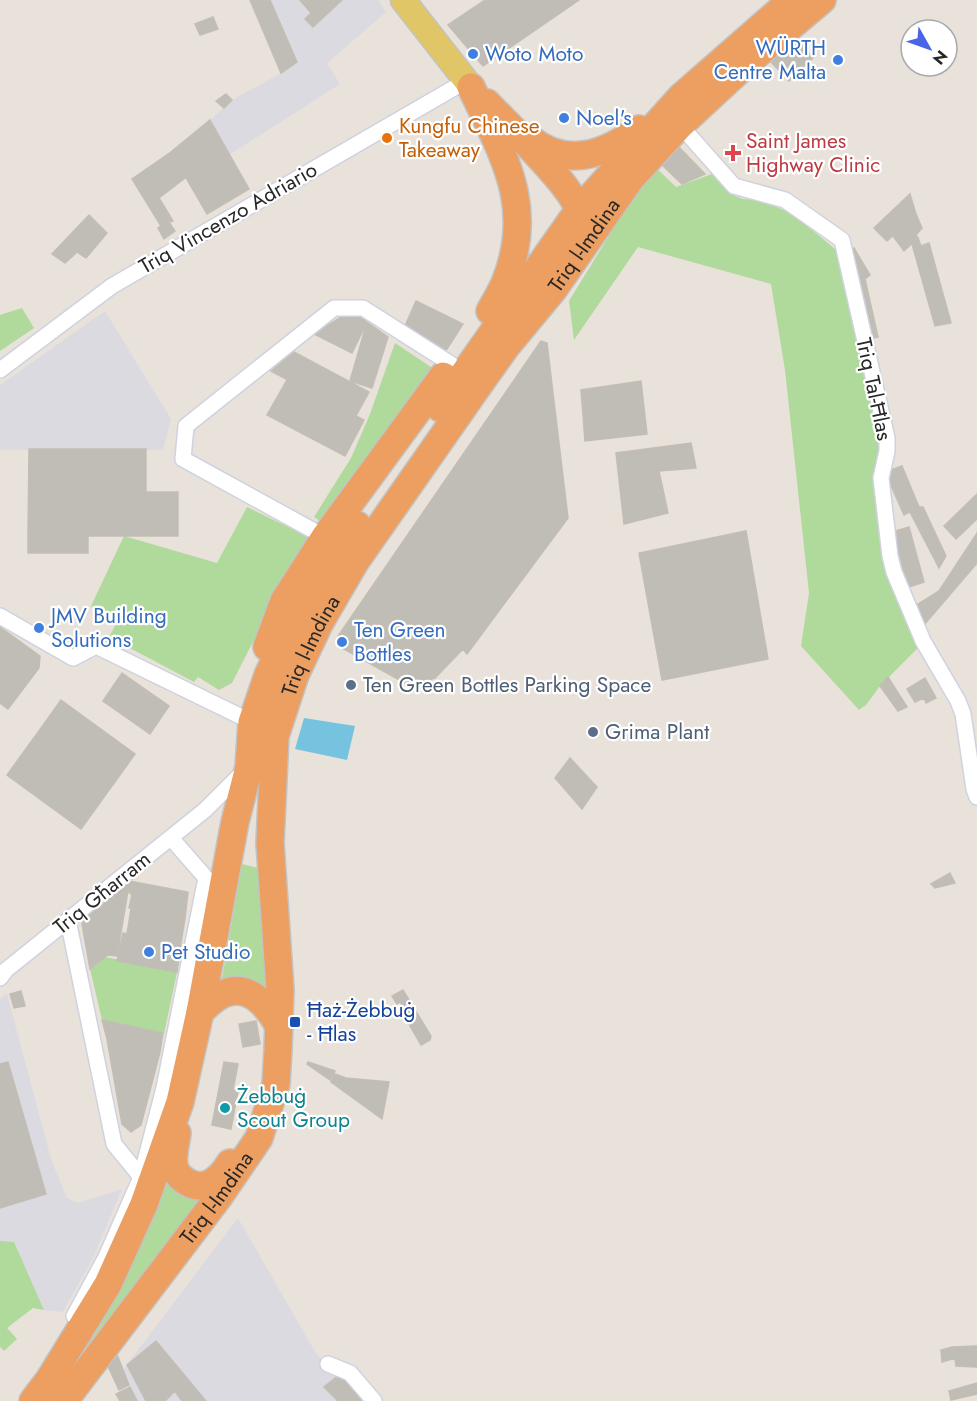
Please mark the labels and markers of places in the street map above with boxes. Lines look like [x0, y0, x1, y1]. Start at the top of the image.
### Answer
place label: WÜRTH Centre Malta [714, 33, 826, 87]
place label: Woto Moto [485, 39, 583, 69]
marker: Woto Moto [466, 47, 480, 61]
marker: WÜRTH Centre Malta [831, 53, 845, 67]
place label: Noel's [576, 103, 632, 133]
place label: Kungfu Chinese Takeaway [399, 111, 540, 165]
marker: Noel's [557, 111, 571, 125]
place label: Saint James Highway Clinic [746, 126, 880, 180]
marker: Kungfu Chinese Takeaway [380, 131, 394, 145]
marker: Saint James Highway Clinic [724, 144, 742, 162]
place label: JMV Building Solutions [48, 601, 167, 655]
place label: Ten Green Bottles [354, 615, 446, 669]
marker: JMV Building Solutions [32, 621, 46, 635]
marker: Ten Green Bottles [335, 635, 349, 649]
place label: Ten Green Bottles Parking Space [363, 670, 651, 700]
marker: Ten Green Bottles Parking Space [344, 678, 358, 692]
place label: Grima Plant [605, 717, 709, 747]
marker: Grima Plant [586, 725, 600, 739]
place label: Pet Studio [161, 937, 251, 967]
marker: Pet Studio [142, 945, 156, 959]
place label: Ħaż-Żebbuġ - Ħlas [307, 995, 415, 1049]
marker: Ħaż-Żebbuġ - Ħlas [288, 1015, 302, 1029]
place label: Żebbuġ Scout Group [237, 1081, 350, 1135]
marker: Żebbuġ Scout Group [218, 1101, 232, 1115]

